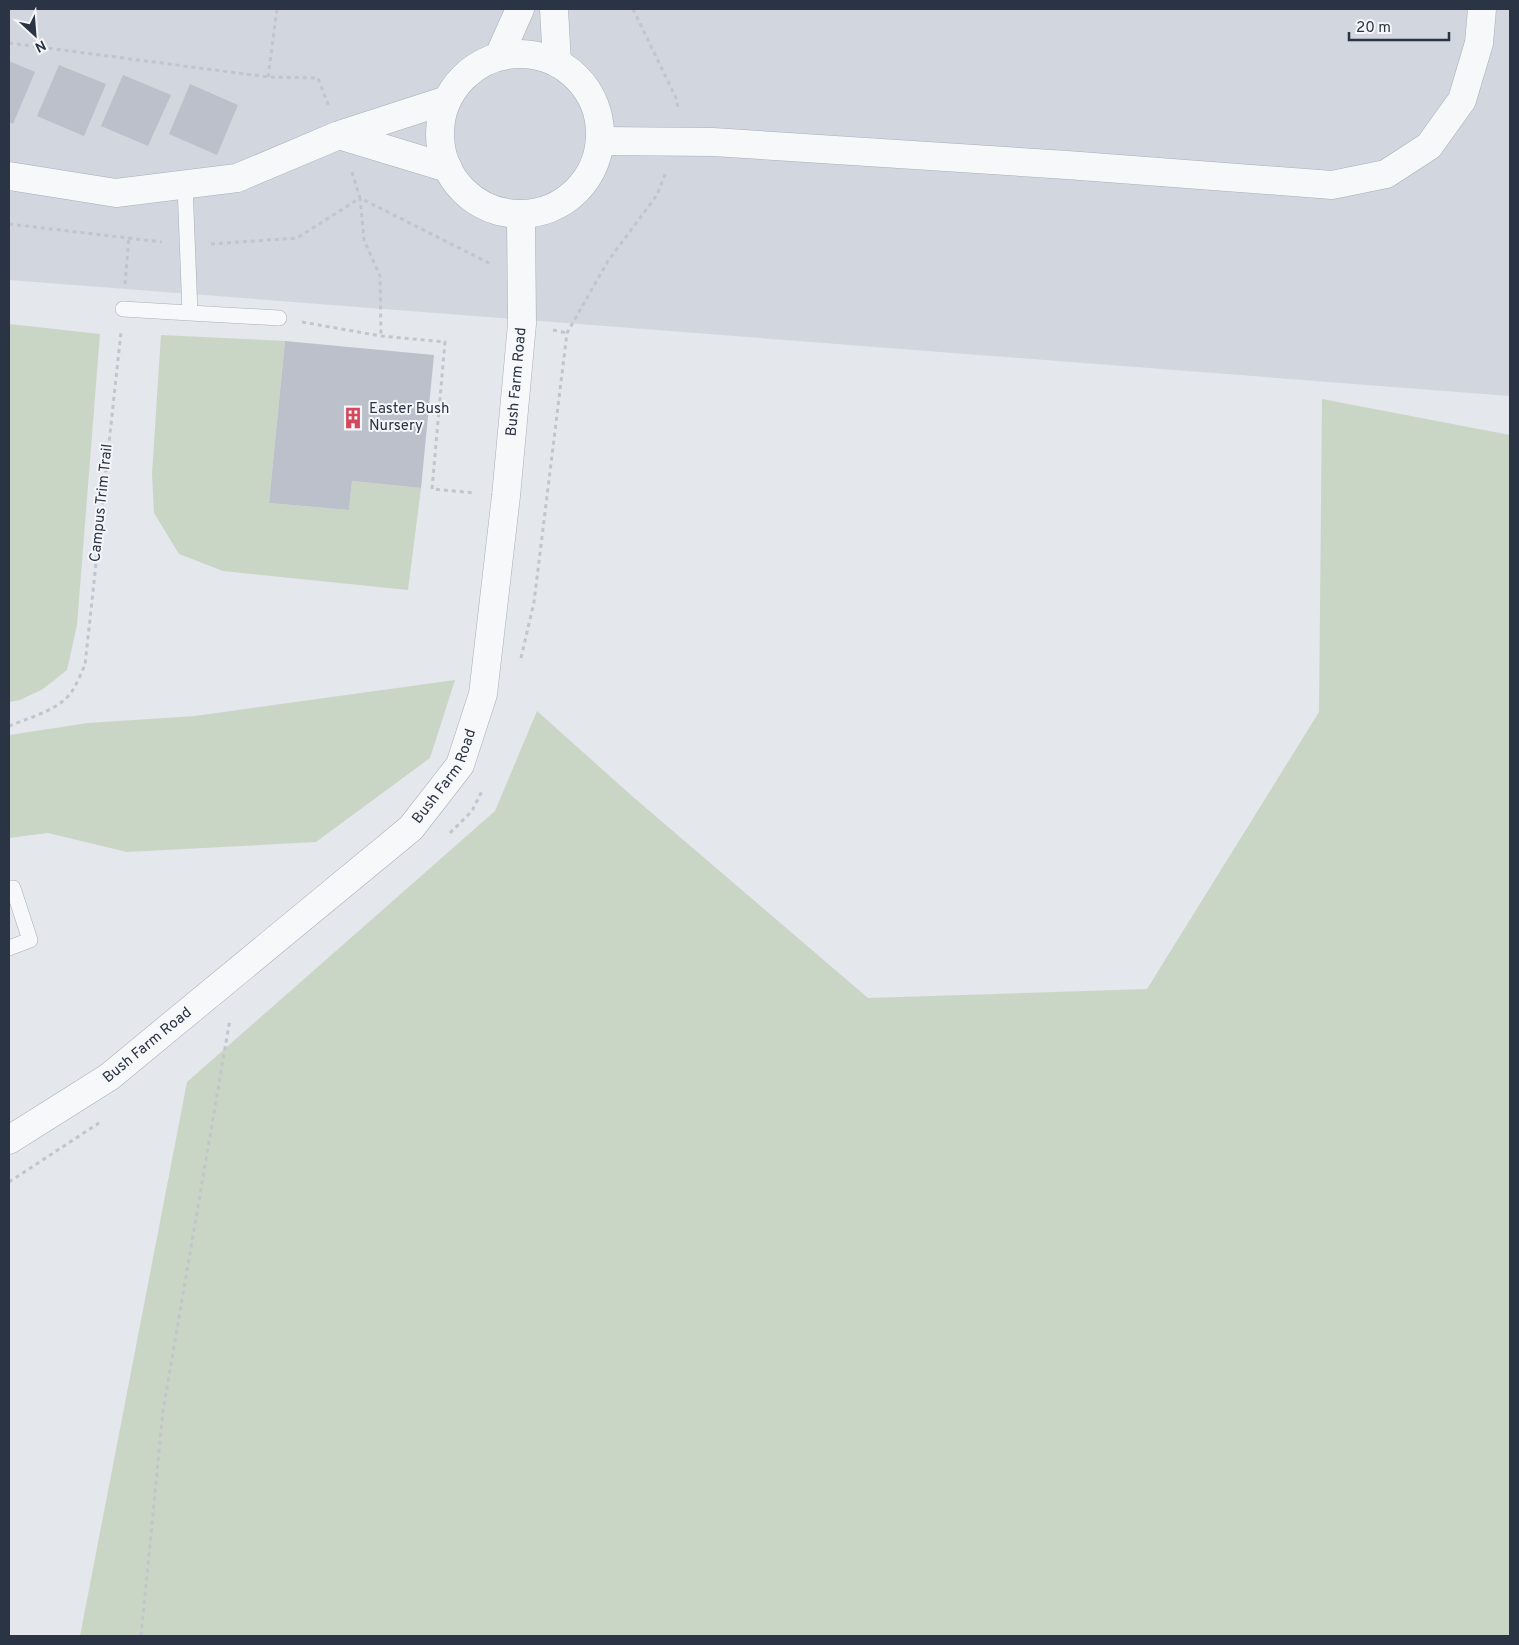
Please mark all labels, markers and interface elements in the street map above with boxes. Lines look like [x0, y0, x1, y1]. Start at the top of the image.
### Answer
north arrow [10, 10, 60, 60]
scale bar [1349, 10, 1449, 42]
text: 20 m [1356, 19, 1391, 38]
text: N [32, 35, 48, 55]
street label: Bush Farm Road [502, 327, 531, 437]
place label: Easter Bush Nursery [369, 400, 450, 436]
building icon: Easter Bush Nursery [340, 405, 366, 431]
street label: Campus Trim Trail [86, 443, 118, 563]
street label: Bush Farm Road [408, 727, 481, 828]
street label: Bush Farm Road [99, 1003, 196, 1087]

